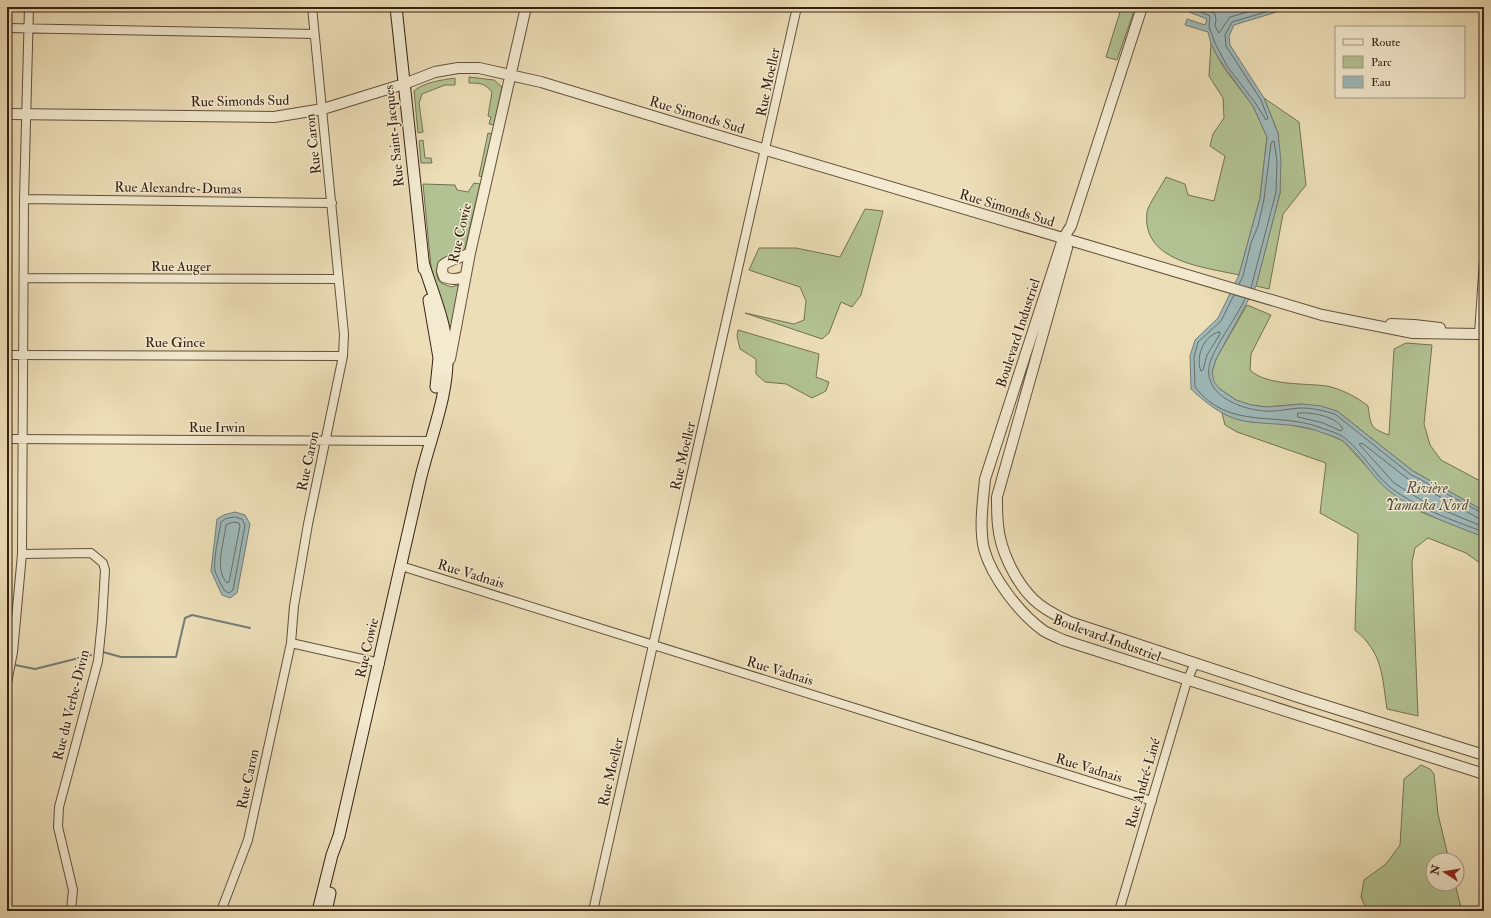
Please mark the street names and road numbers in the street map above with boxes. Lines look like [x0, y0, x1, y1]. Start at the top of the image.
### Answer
street label: Rue Moeller [752, 45, 784, 118]
street label: Rue Saint-Jacques [380, 84, 408, 188]
street label: Rue Simonds Sud [191, 92, 290, 110]
street label: Rue Simonds Sud [647, 92, 747, 138]
street label: Rue Caron [301, 113, 325, 175]
street label: Rue Alexandre-Dumas [114, 178, 242, 198]
street label: Rue Simonds Sud [957, 185, 1057, 231]
street label: Rue Cowie [445, 201, 475, 265]
street label: Rue Auger [151, 258, 212, 275]
street label: Boulevard Industriel [992, 276, 1044, 390]
street label: Rue Gince [145, 334, 205, 351]
street label: Rue Irwin [189, 419, 245, 436]
street label: Rue Moeller [667, 419, 699, 492]
street label: Rue Caron [293, 429, 323, 493]
street label: Rue Vadnais [436, 556, 507, 592]
street label: Boulevard Industriel [1051, 611, 1164, 666]
street label: Rue Cowie [352, 616, 382, 680]
street label: Rue du Verbe-Divin [49, 648, 93, 762]
street label: Rue Vadnais [745, 653, 816, 689]
street label: Rue Moeller [595, 735, 627, 808]
street label: Rue André-Liné [1122, 736, 1164, 830]
street label: Rue Caron [233, 747, 263, 811]
street label: Rue Vadnais [1054, 750, 1125, 786]

